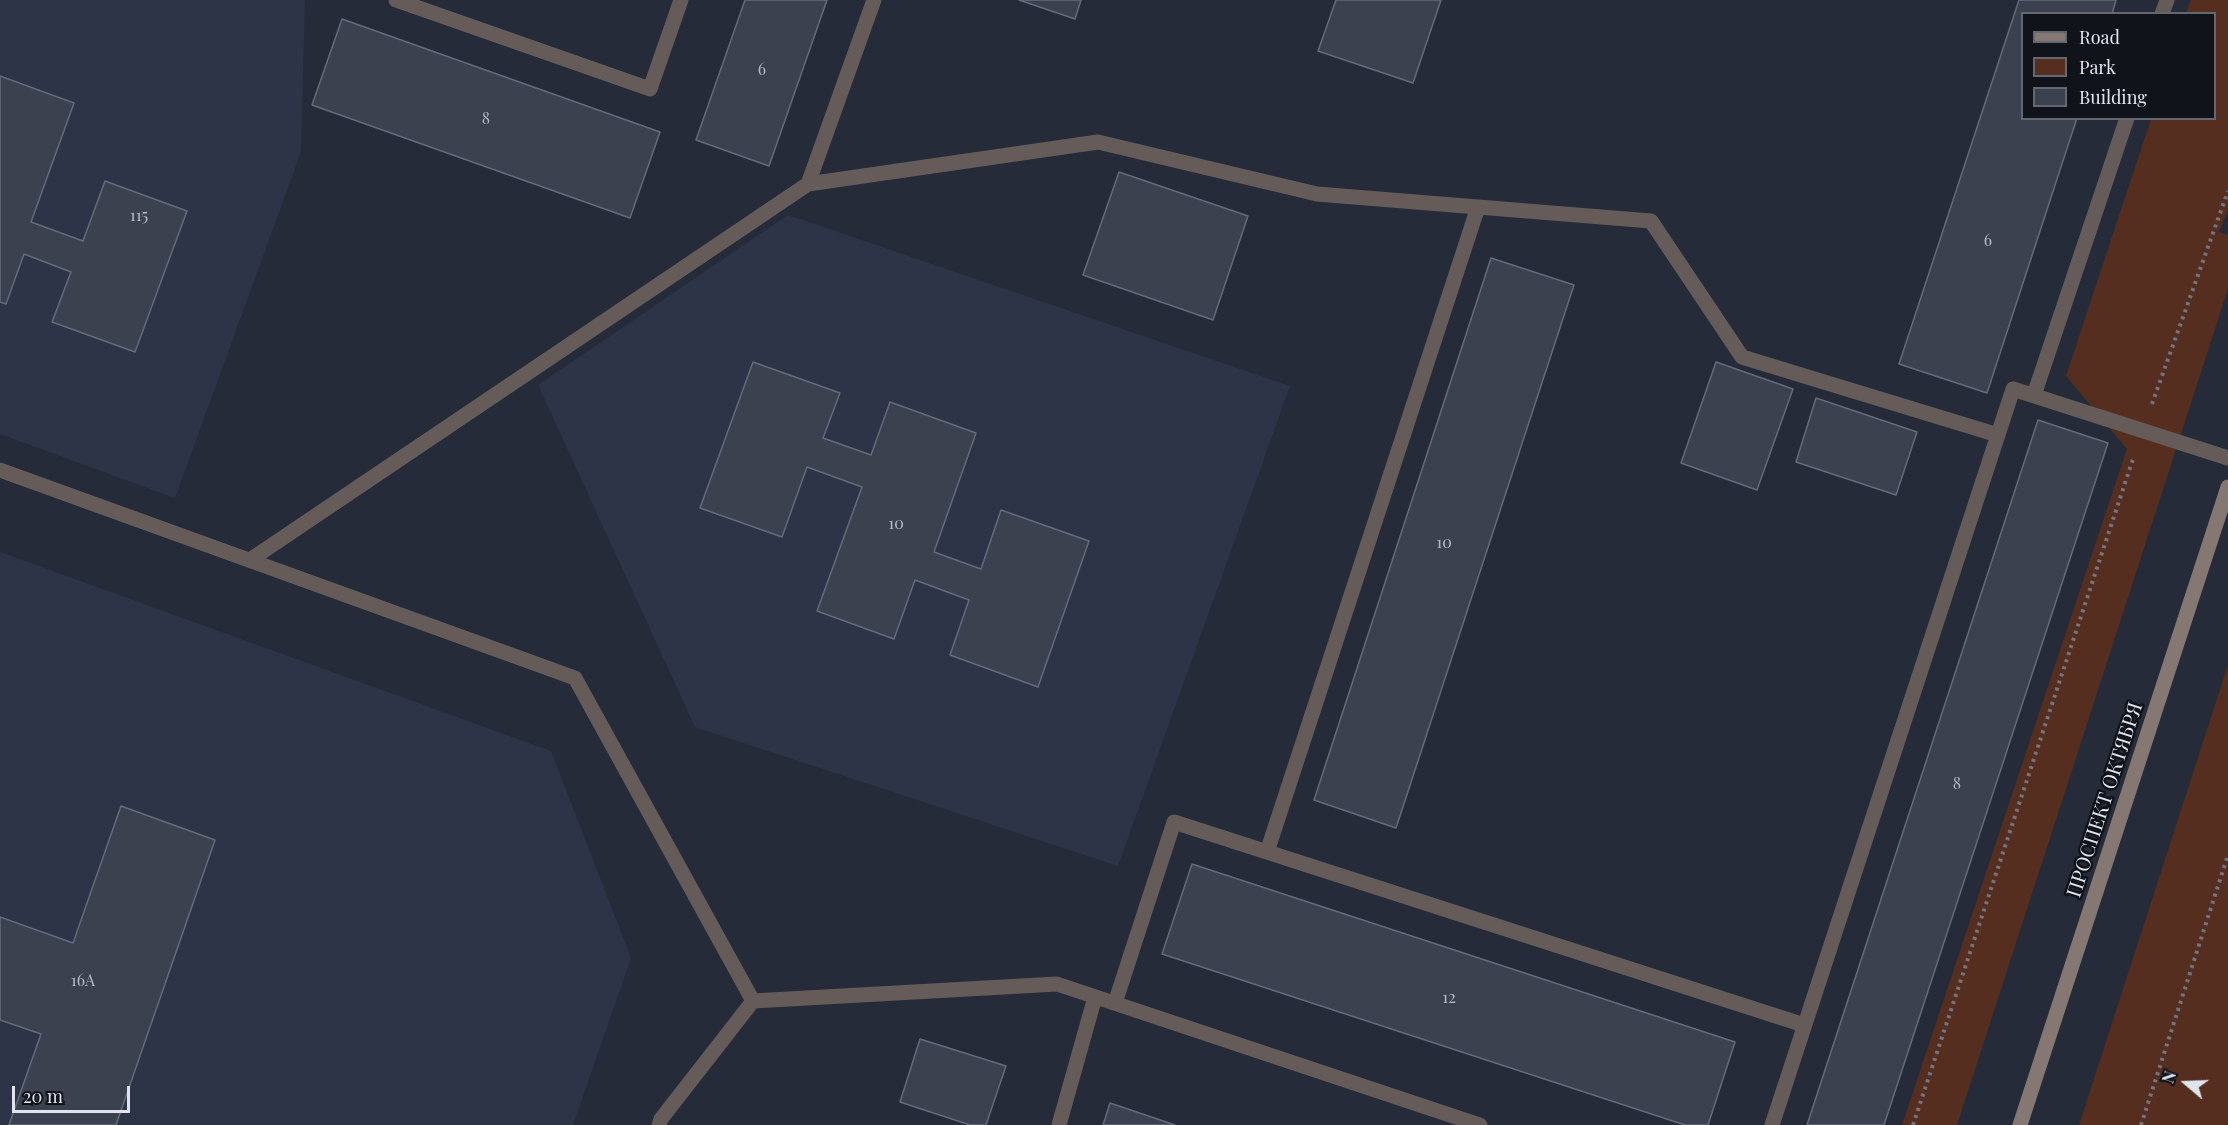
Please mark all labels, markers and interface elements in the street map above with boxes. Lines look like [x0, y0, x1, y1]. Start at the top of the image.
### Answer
legend [2021, 12, 2216, 120]
text: Road [2079, 25, 2120, 49]
text: Park [2079, 55, 2116, 79]
house number: 6 [758, 60, 766, 80]
text: Building [2079, 85, 2147, 109]
house number: 8 [482, 109, 490, 129]
house number: 115 [130, 206, 148, 226]
house number: 6 [1984, 231, 1992, 251]
house number: 10 [888, 514, 904, 534]
house number: 10 [1436, 533, 1452, 553]
street label: ПРОСПЕКТ ОКТЯБРЯ [2062, 699, 2148, 901]
house number: 8 [1953, 774, 1961, 794]
house number: 16А [71, 971, 95, 991]
house number: 12 [1442, 988, 1456, 1008]
north arrow [2156, 1053, 2216, 1113]
text: N [2157, 1068, 2180, 1086]
scale bar [15, 1074, 134, 1112]
text: 20 m [23, 1084, 63, 1108]

